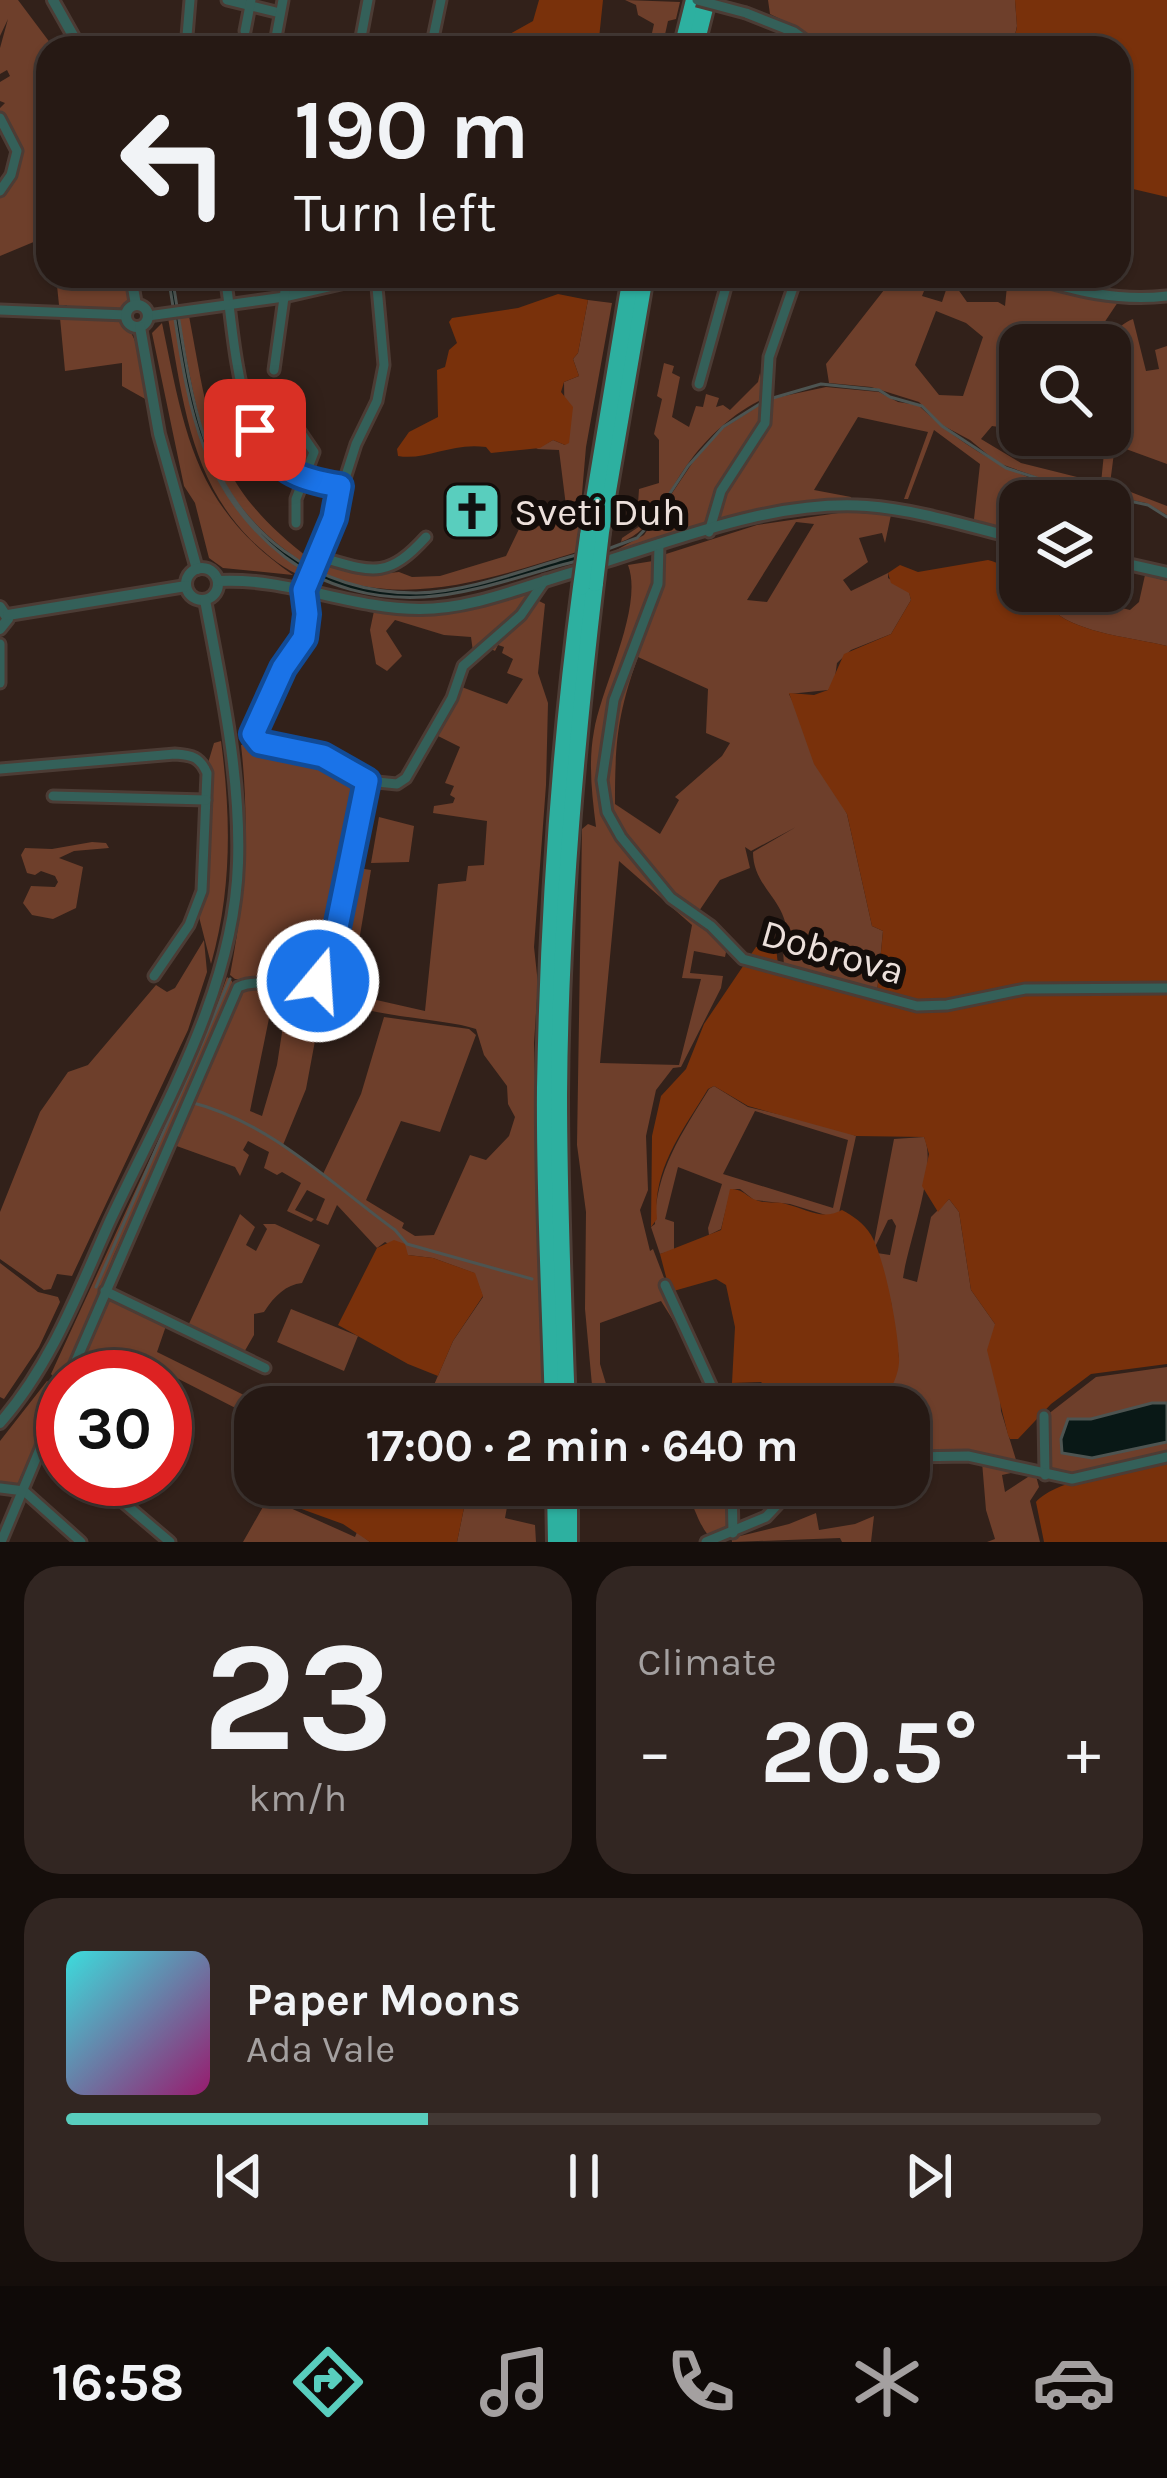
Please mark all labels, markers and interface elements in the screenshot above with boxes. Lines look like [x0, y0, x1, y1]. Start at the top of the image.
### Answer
text: 190 m [294, 81, 529, 179]
icon: left [96, 84, 252, 240]
text: Turn left [294, 181, 497, 245]
map controls [999, 324, 1131, 612]
button: search [999, 324, 1131, 456]
pin [204, 379, 306, 481]
icon: arrive [222, 397, 288, 463]
church icon: Sveti Duh [441, 480, 503, 542]
button: layers [999, 480, 1131, 612]
place label: Sveti Duh [514, 489, 686, 535]
street label: Dobrova [756, 910, 910, 994]
position arrow [255, 918, 381, 1044]
speed limit sign: 30 [36, 1350, 192, 1506]
text: 17:00 · 2 min · 640 m [365, 1420, 799, 1472]
text: 23 [202, 1606, 393, 1788]
text: Climate [638, 1639, 777, 1685]
text: 20.5° [760, 1699, 978, 1805]
text: − [638, 1713, 672, 1791]
text: + [1066, 1713, 1101, 1791]
text: km/h [248, 1775, 347, 1821]
text: Paper Moons [246, 1974, 521, 2026]
text: Ada Vale [246, 2026, 395, 2072]
icon: previous [206, 2143, 272, 2209]
icon: pause [551, 2143, 617, 2209]
icon: next [896, 2143, 962, 2209]
icon: directions [286, 2340, 370, 2424]
icon: music [473, 2340, 557, 2424]
icon: phone [659, 2340, 743, 2424]
icon: climate [845, 2340, 929, 2424]
icon: car [1032, 2340, 1116, 2424]
text: 16:58 [51, 2350, 184, 2414]

